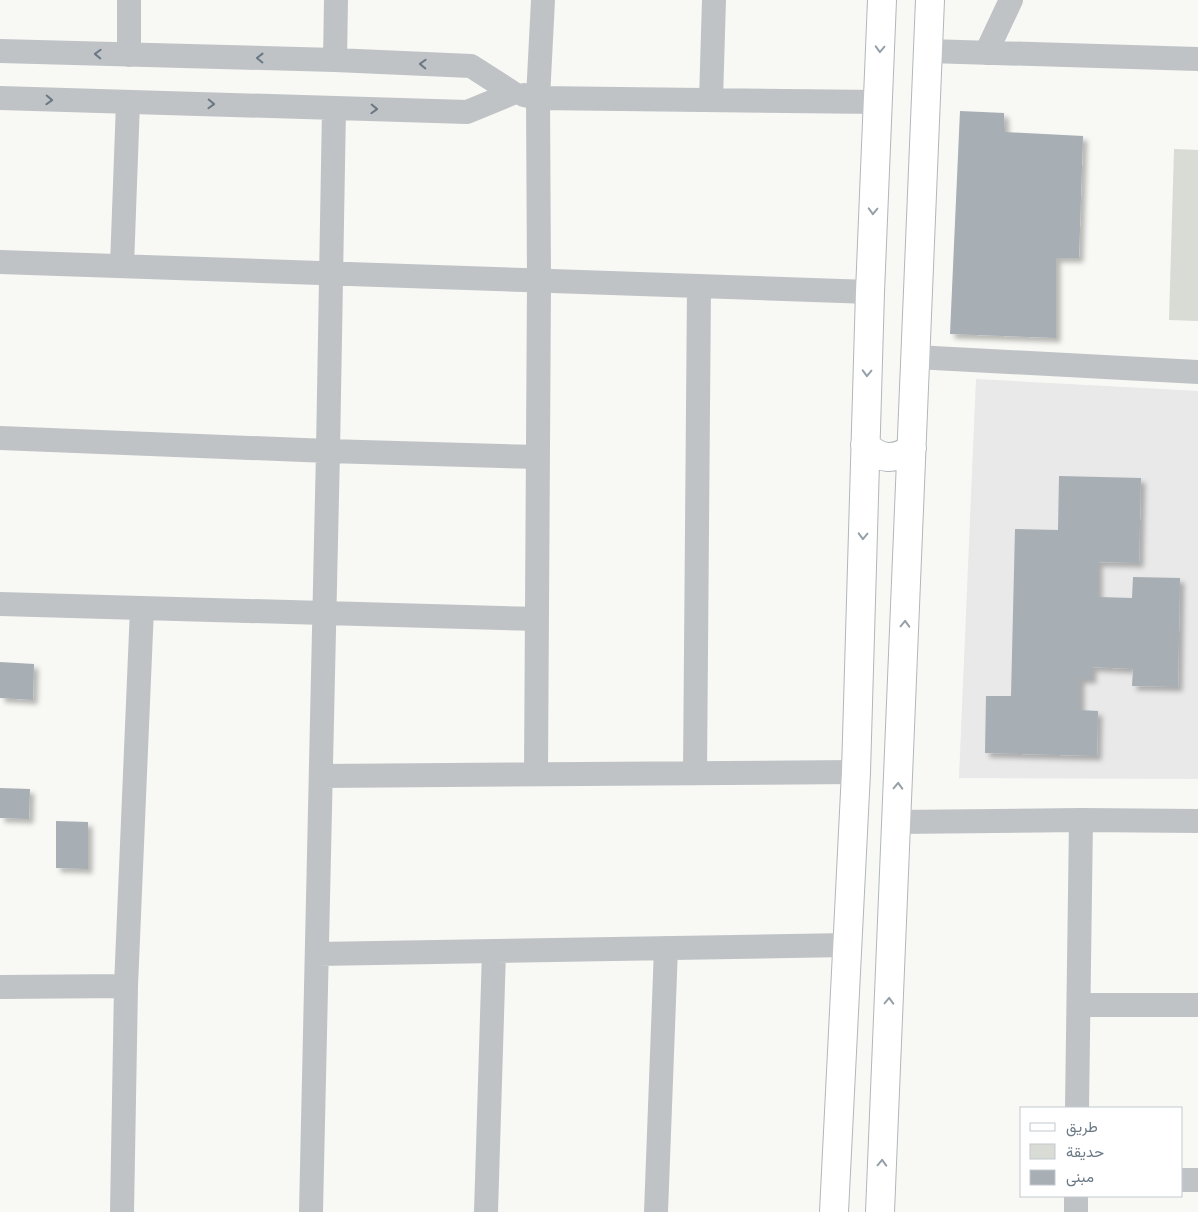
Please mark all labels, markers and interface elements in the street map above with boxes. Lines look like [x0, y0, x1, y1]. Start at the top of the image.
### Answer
one-way arrow [875, 45, 885, 53]
one-way arrow [94, 49, 102, 59]
one-way arrow [256, 53, 264, 64]
one-way arrow [418, 58, 426, 69]
one-way arrow [45, 94, 53, 105]
one-way arrow [207, 99, 215, 110]
one-way arrow [370, 104, 378, 115]
one-way arrow [868, 207, 879, 215]
one-way arrow [862, 370, 873, 378]
one-way arrow [858, 532, 868, 540]
one-way arrow [899, 620, 910, 628]
one-way arrow [893, 782, 903, 790]
one-way arrow [884, 997, 894, 1004]
legend [1020, 1107, 1183, 1197]
text: طريق [1066, 1117, 1098, 1137]
text: حديقة [1066, 1142, 1104, 1161]
one-way arrow [876, 1159, 887, 1167]
text: مبنى [1066, 1167, 1094, 1187]

